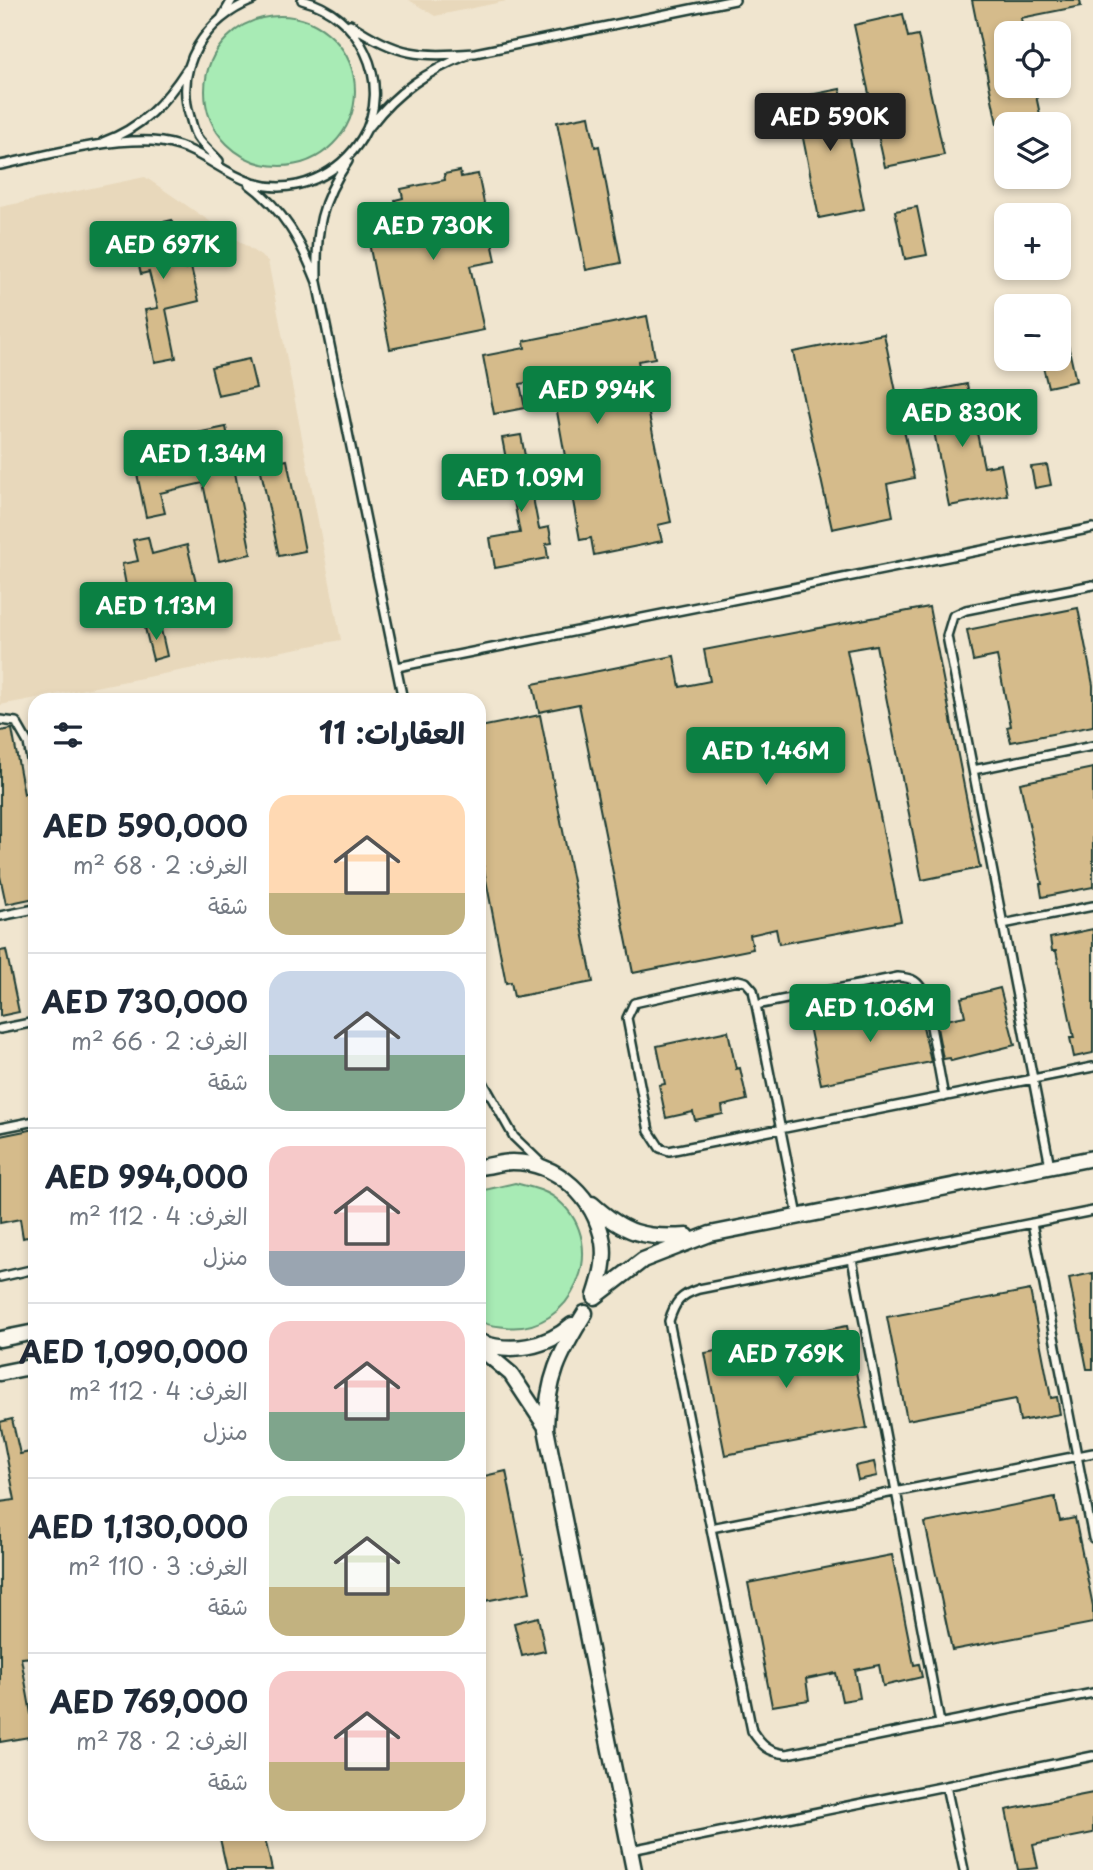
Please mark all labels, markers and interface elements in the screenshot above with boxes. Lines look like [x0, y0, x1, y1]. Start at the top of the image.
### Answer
map controls [994, 21, 1071, 371]
button: locate [994, 21, 1071, 98]
pin: AED 590K [758, 94, 902, 153]
text: AED 590K [771, 98, 889, 133]
button: layers [994, 112, 1071, 189]
pin: AED 730K [361, 202, 505, 262]
button: + [994, 203, 1071, 280]
text: AED 730K [373, 207, 493, 242]
pin: AED 697K [91, 222, 235, 281]
text: AED 697K [106, 226, 220, 261]
button: − [994, 294, 1071, 371]
pin: AED 994K [525, 366, 669, 426]
text: AED 994K [539, 371, 655, 406]
pin: AED 830K [890, 390, 1034, 449]
text: AED 830K [902, 394, 1022, 429]
pin: AED 1.34M [123, 430, 283, 490]
text: AED 1.34M [140, 435, 266, 470]
pin: AED 1.09M [441, 454, 601, 514]
text: AED 1.09M [458, 459, 584, 494]
pin: AED 1.13M [76, 582, 236, 642]
text: AED 1.13M [96, 587, 216, 622]
text: العقارات: 11 [319, 709, 465, 754]
icon: filters [49, 716, 87, 754]
pin: AED 1.46M [686, 728, 846, 787]
text: AED 1.46M [702, 732, 830, 767]
text: AED 590,000 [43, 802, 248, 847]
icon: home [325, 823, 409, 907]
text: الغرف: 2 · 68 m² [73, 847, 248, 882]
text: شقة [208, 887, 248, 922]
text: AED 730,000 [42, 978, 248, 1023]
pin: AED 1.06M [790, 984, 950, 1044]
text: AED 1.06M [805, 989, 935, 1024]
icon: home [325, 999, 409, 1083]
text: الغرف: 2 · 66 m² [71, 1023, 248, 1058]
text: شقة [208, 1063, 248, 1098]
text: AED 994,000 [45, 1153, 248, 1198]
icon: home [325, 1174, 409, 1258]
text: الغرف: 4 · 112 m² [68, 1198, 248, 1233]
text: منزل [203, 1238, 248, 1273]
text: AED 1,090,000 [19, 1328, 248, 1373]
pin: AED 769K [714, 1330, 858, 1390]
text: AED 769K [728, 1335, 844, 1370]
icon: home [325, 1349, 409, 1433]
text: الغرف: 4 · 112 m² [68, 1373, 248, 1408]
text: منزل [203, 1413, 248, 1448]
text: AED 1,130,000 [28, 1503, 248, 1548]
icon: home [325, 1524, 409, 1608]
text: الغرف: 3 · 110 m² [68, 1548, 248, 1583]
text: شقة [208, 1588, 248, 1623]
text: AED 769,000 [49, 1678, 248, 1723]
icon: home [325, 1699, 409, 1783]
text: الغرف: 2 · 78 m² [76, 1723, 248, 1758]
text: شقة [208, 1763, 248, 1798]

